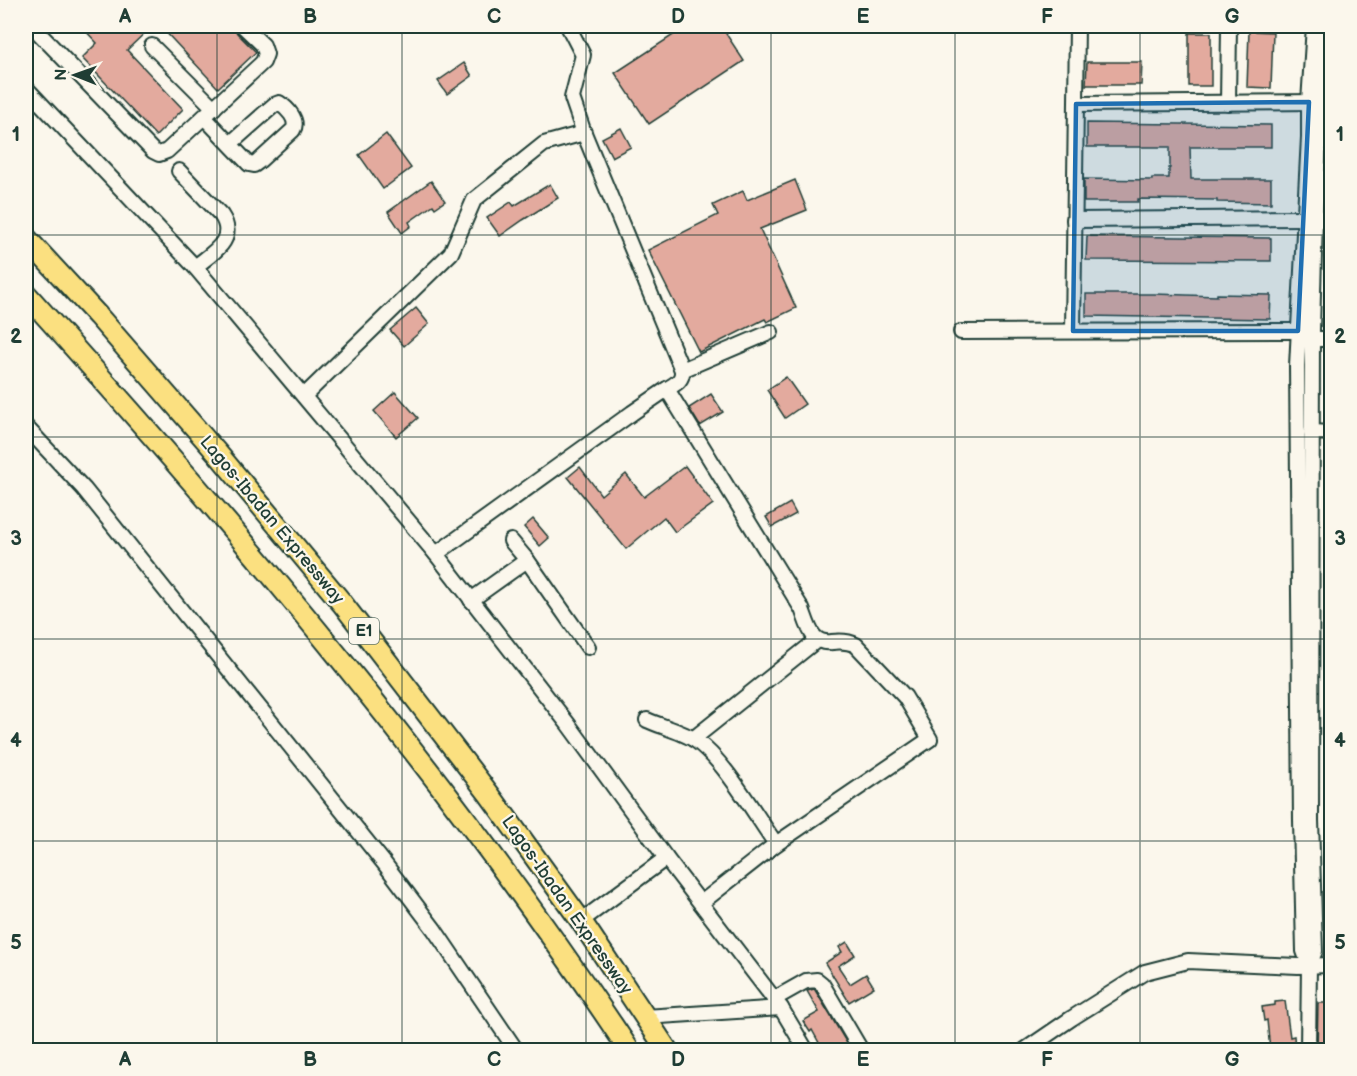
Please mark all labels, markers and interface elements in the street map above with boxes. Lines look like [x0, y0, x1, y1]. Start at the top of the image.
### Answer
text: A [118, 5, 132, 29]
text: B [303, 5, 317, 29]
text: C [487, 5, 501, 29]
text: D [671, 5, 685, 29]
text: E [857, 5, 870, 29]
text: F [1041, 5, 1053, 29]
text: G [1225, 5, 1240, 29]
north arrow [45, 45, 105, 105]
text: N [52, 69, 71, 81]
text: 1 [12, 123, 20, 147]
text: 1 [1336, 123, 1344, 147]
text: 2 [10, 325, 22, 349]
text: 2 [1334, 325, 1346, 349]
street label: Lagos-Ibadan Expressway [195, 432, 349, 609]
text: 3 [10, 527, 22, 551]
text: 3 [1334, 527, 1346, 551]
road number: E1 [349, 618, 379, 644]
text: 4 [10, 729, 22, 753]
text: 4 [1334, 729, 1346, 753]
street label: Lagos-Ibadan Expressway [497, 812, 637, 999]
text: 5 [10, 931, 22, 955]
text: 5 [1334, 931, 1346, 955]
text: A [118, 1048, 132, 1072]
text: B [303, 1048, 317, 1072]
text: C [487, 1048, 501, 1072]
text: D [671, 1048, 685, 1072]
text: E [857, 1048, 870, 1072]
text: F [1041, 1048, 1053, 1072]
text: G [1225, 1048, 1240, 1072]

